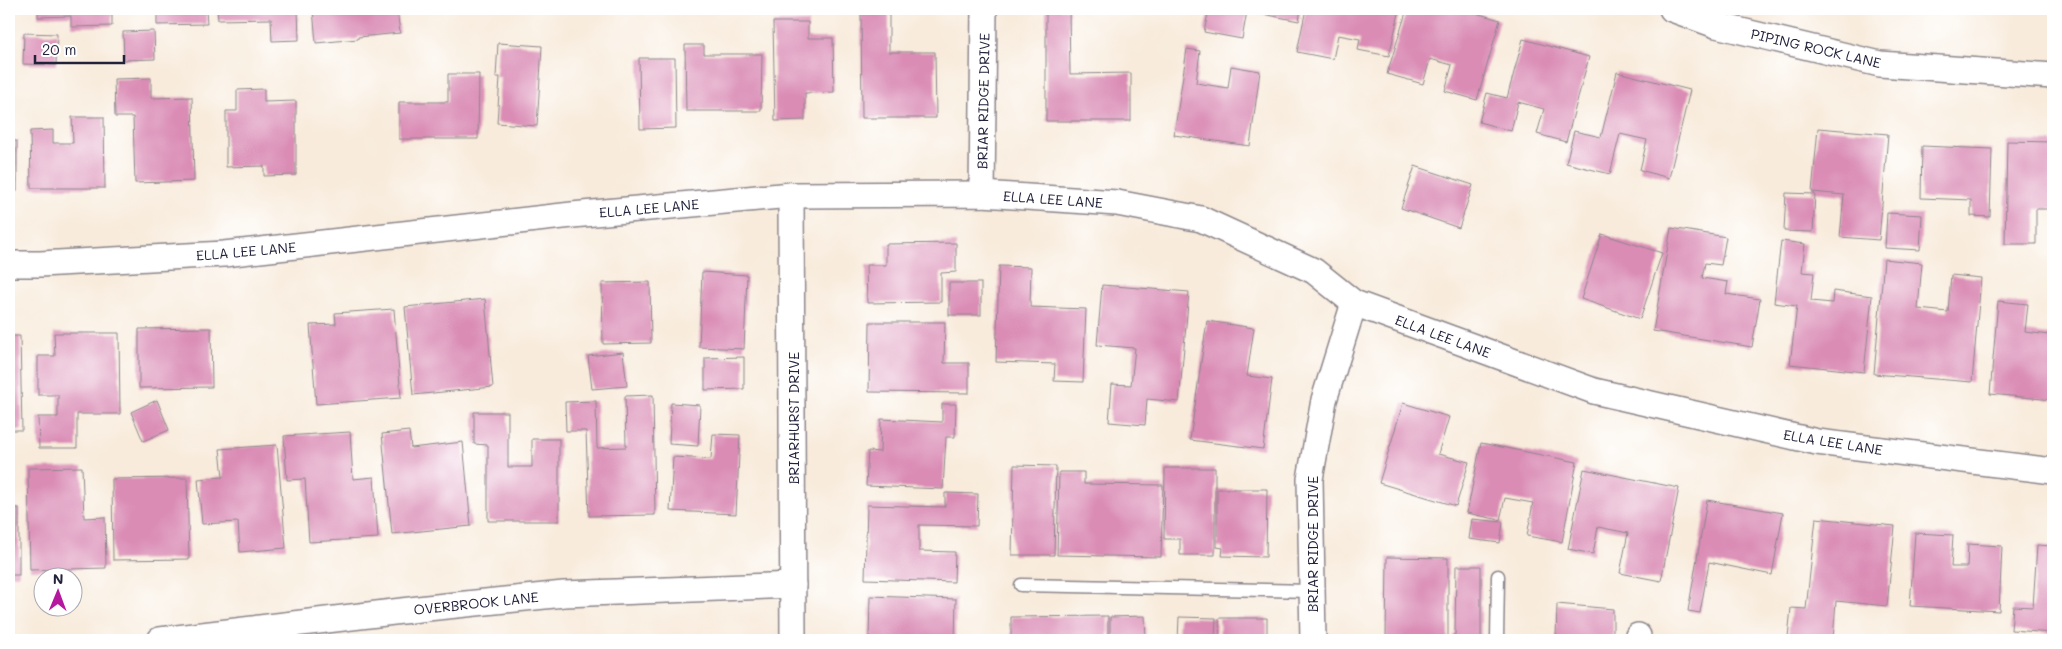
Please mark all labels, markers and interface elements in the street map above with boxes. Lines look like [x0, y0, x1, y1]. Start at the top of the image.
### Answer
street label: PIPING ROCK LANE [1749, 24, 1883, 72]
scale bar [35, 32, 124, 64]
street label: BRIAR RIDGE DRIVE [972, 33, 994, 169]
text: 20 m [42, 39, 76, 59]
street label: ELLA LEE LANE [1002, 186, 1104, 212]
street label: ELLA LEE LANE [598, 194, 700, 222]
street label: ELLA LEE LANE [195, 237, 297, 265]
street label: ELLA LEE LANE [1393, 310, 1493, 362]
street label: BRIARHURST DRIVE [784, 352, 803, 484]
street label: ELLA LEE LANE [1782, 425, 1884, 459]
street label: BRIAR RIDGE DRIVE [1303, 476, 1322, 612]
north arrow [32, 566, 82, 616]
text: N [53, 569, 64, 588]
street label: OVERBROOK LANE [413, 587, 539, 619]

